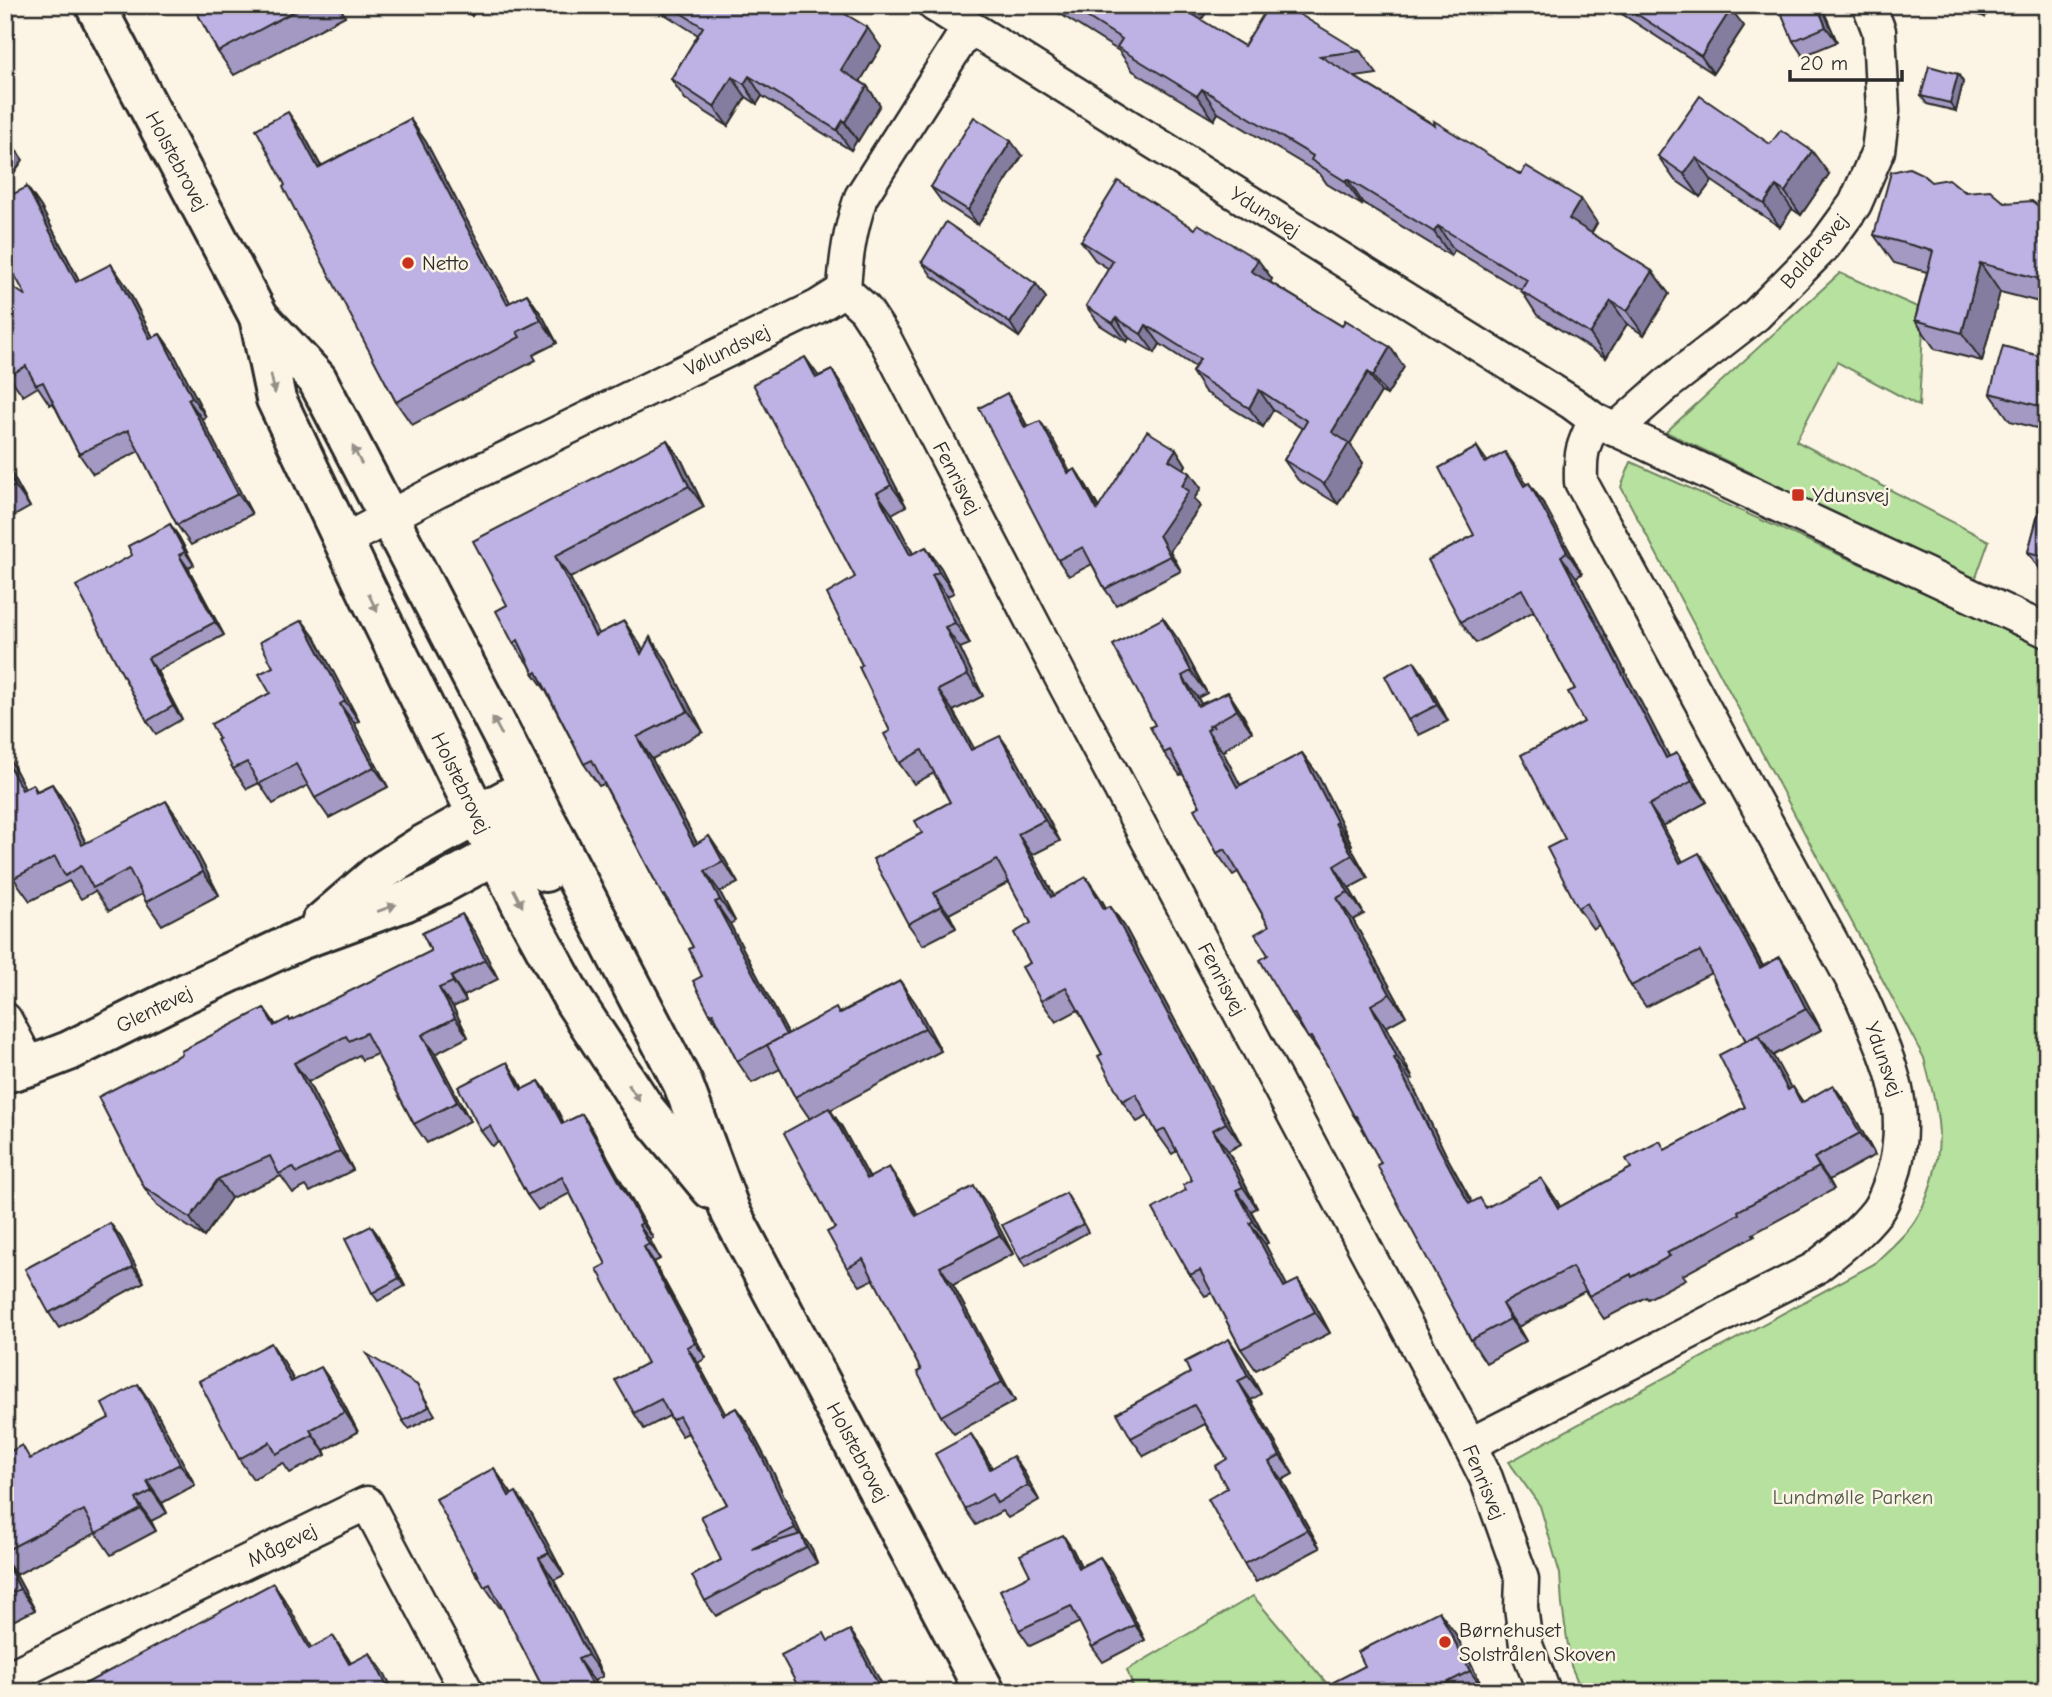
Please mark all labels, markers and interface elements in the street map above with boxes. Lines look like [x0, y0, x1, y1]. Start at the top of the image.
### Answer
scale bar [1790, 38, 1902, 82]
text: 20 m [1800, 51, 1848, 75]
street label: Holstebrovej [141, 107, 213, 215]
street label: Ydunsvej [1226, 181, 1304, 243]
street label: Baldersvej [1775, 209, 1853, 293]
place label: Netto [422, 251, 469, 275]
marker: Netto [400, 255, 416, 271]
street label: Vølundsvej [680, 319, 774, 381]
one-way arrow [267, 373, 278, 395]
street label: Fenrisvej [928, 438, 986, 518]
one-way arrow [351, 445, 363, 465]
place label: Ydunsvej [1812, 483, 1889, 507]
marker: Ydunsvej [1790, 487, 1806, 503]
one-way arrow [367, 593, 378, 613]
one-way arrow [492, 716, 503, 736]
street label: Holstebrovej [426, 729, 496, 837]
one-way arrow [513, 888, 524, 908]
one-way arrow [376, 902, 397, 913]
street label: Fenrisvej [1193, 939, 1251, 1019]
street label: Glentevej [112, 980, 196, 1038]
street label: Ydunsvej [1860, 1018, 1908, 1100]
one-way arrow [628, 1083, 641, 1103]
street label: Holstebrovej [822, 1398, 894, 1506]
street label: Fenrisvej [1458, 1441, 1510, 1523]
park label: Lundmølle Parken [1773, 1485, 1933, 1509]
street label: Mågevej [244, 1518, 320, 1572]
place label: Børnehuset Solstrålen Skoven [1459, 1618, 1616, 1666]
marker: Børnehuset Solstrålen Skoven [1437, 1634, 1453, 1650]

